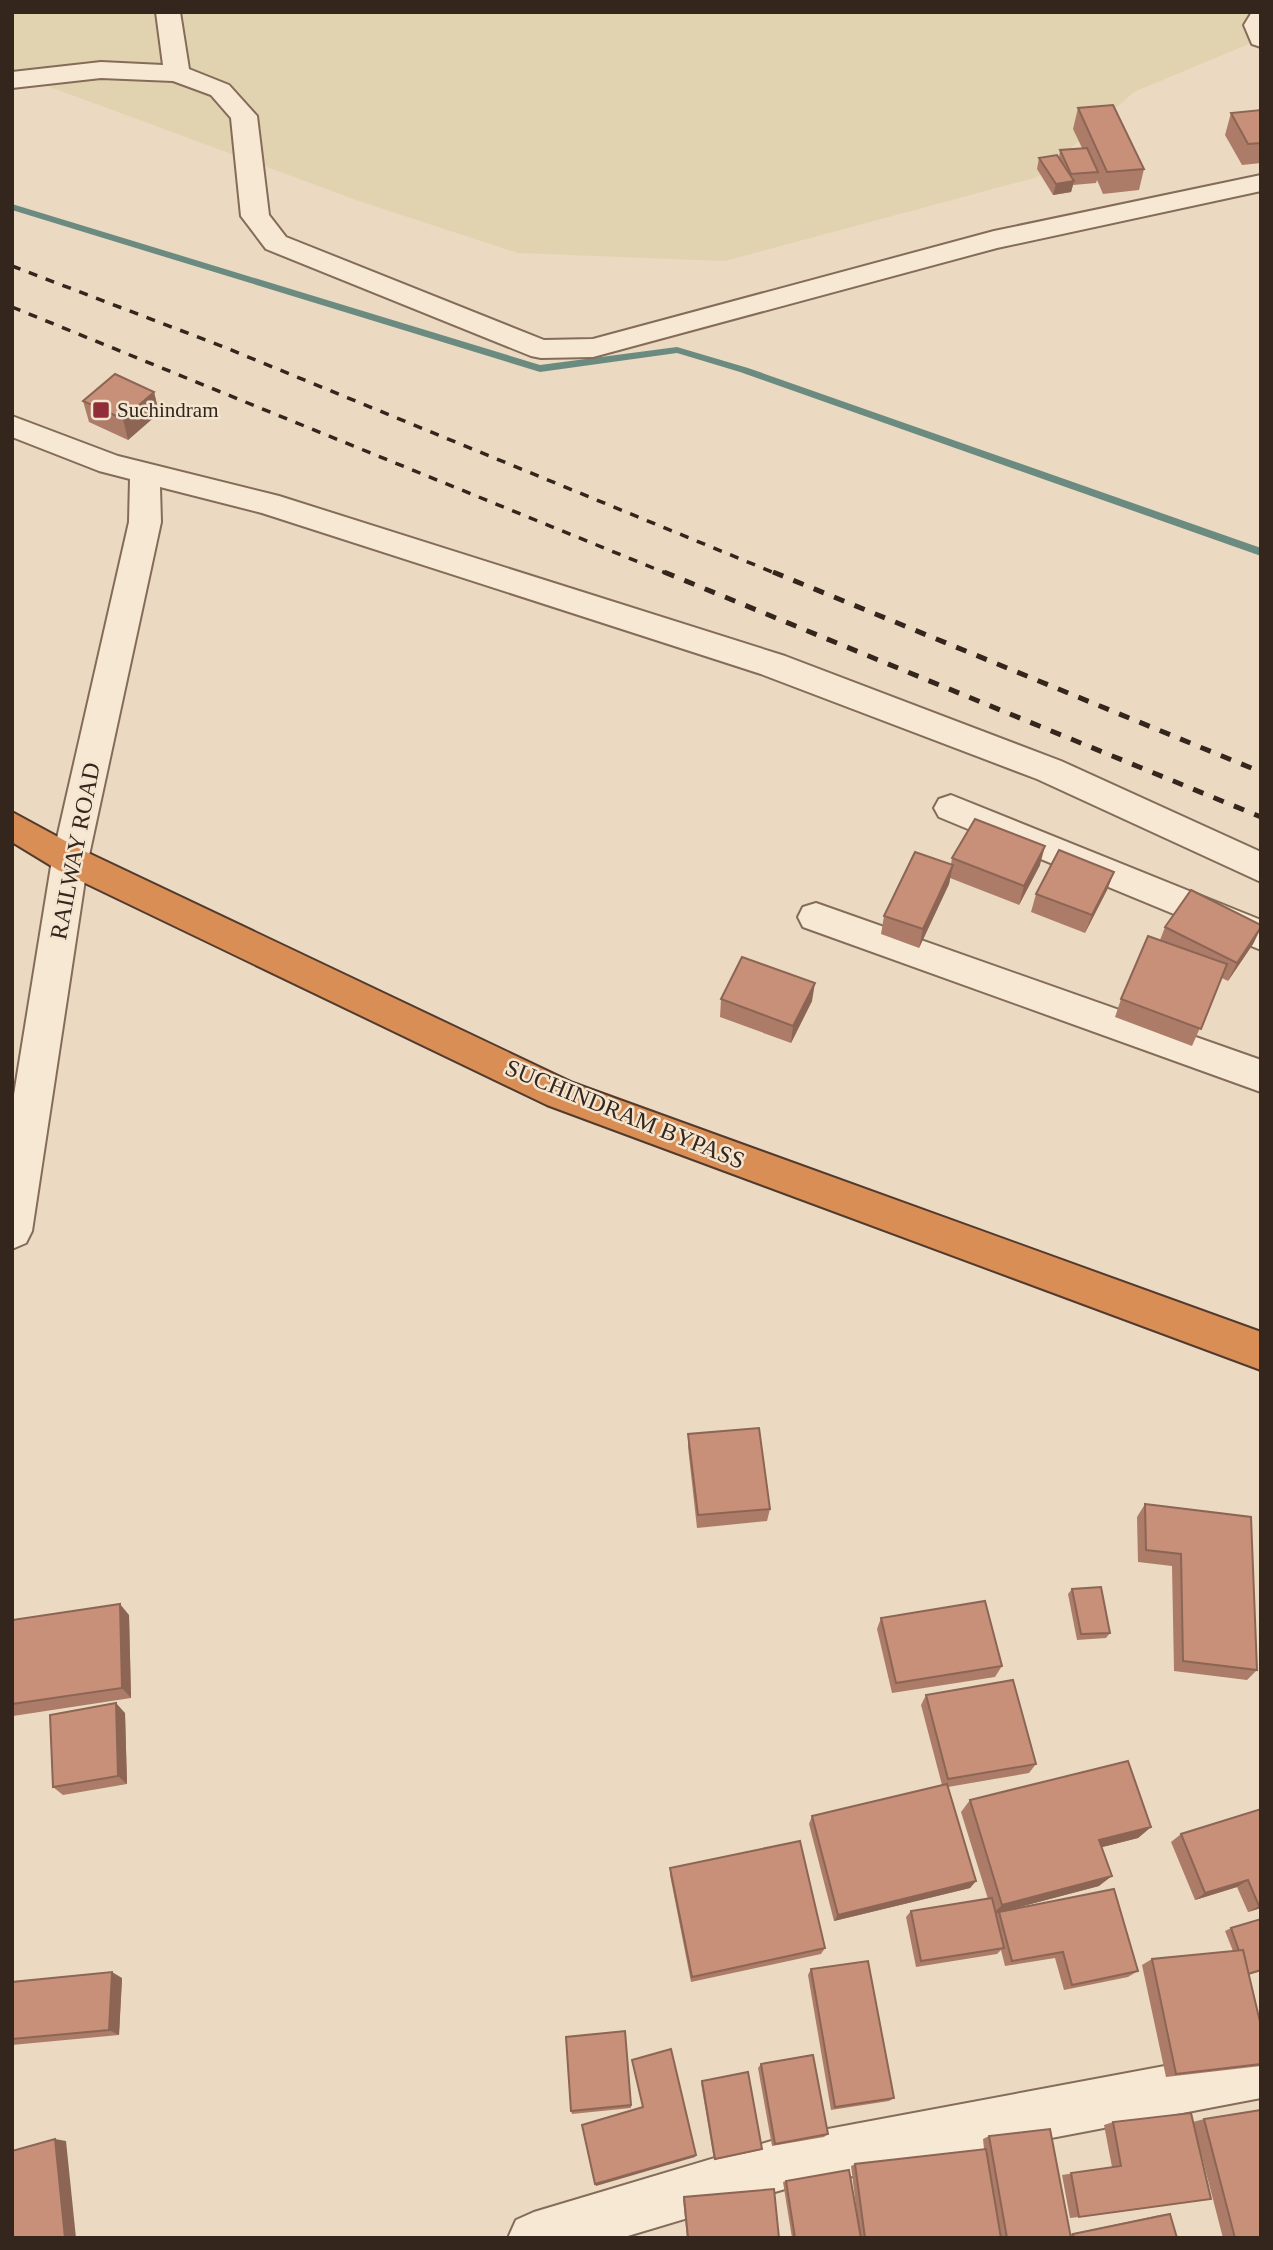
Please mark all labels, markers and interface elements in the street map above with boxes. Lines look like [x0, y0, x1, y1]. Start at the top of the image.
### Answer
place label: Suchindram [117, 398, 218, 422]
marker: Suchindram [91, 400, 111, 420]
street label: RAILWAY ROAD [45, 760, 105, 942]
street label: SUCHINDRAM BYPASS [502, 1054, 748, 1174]

